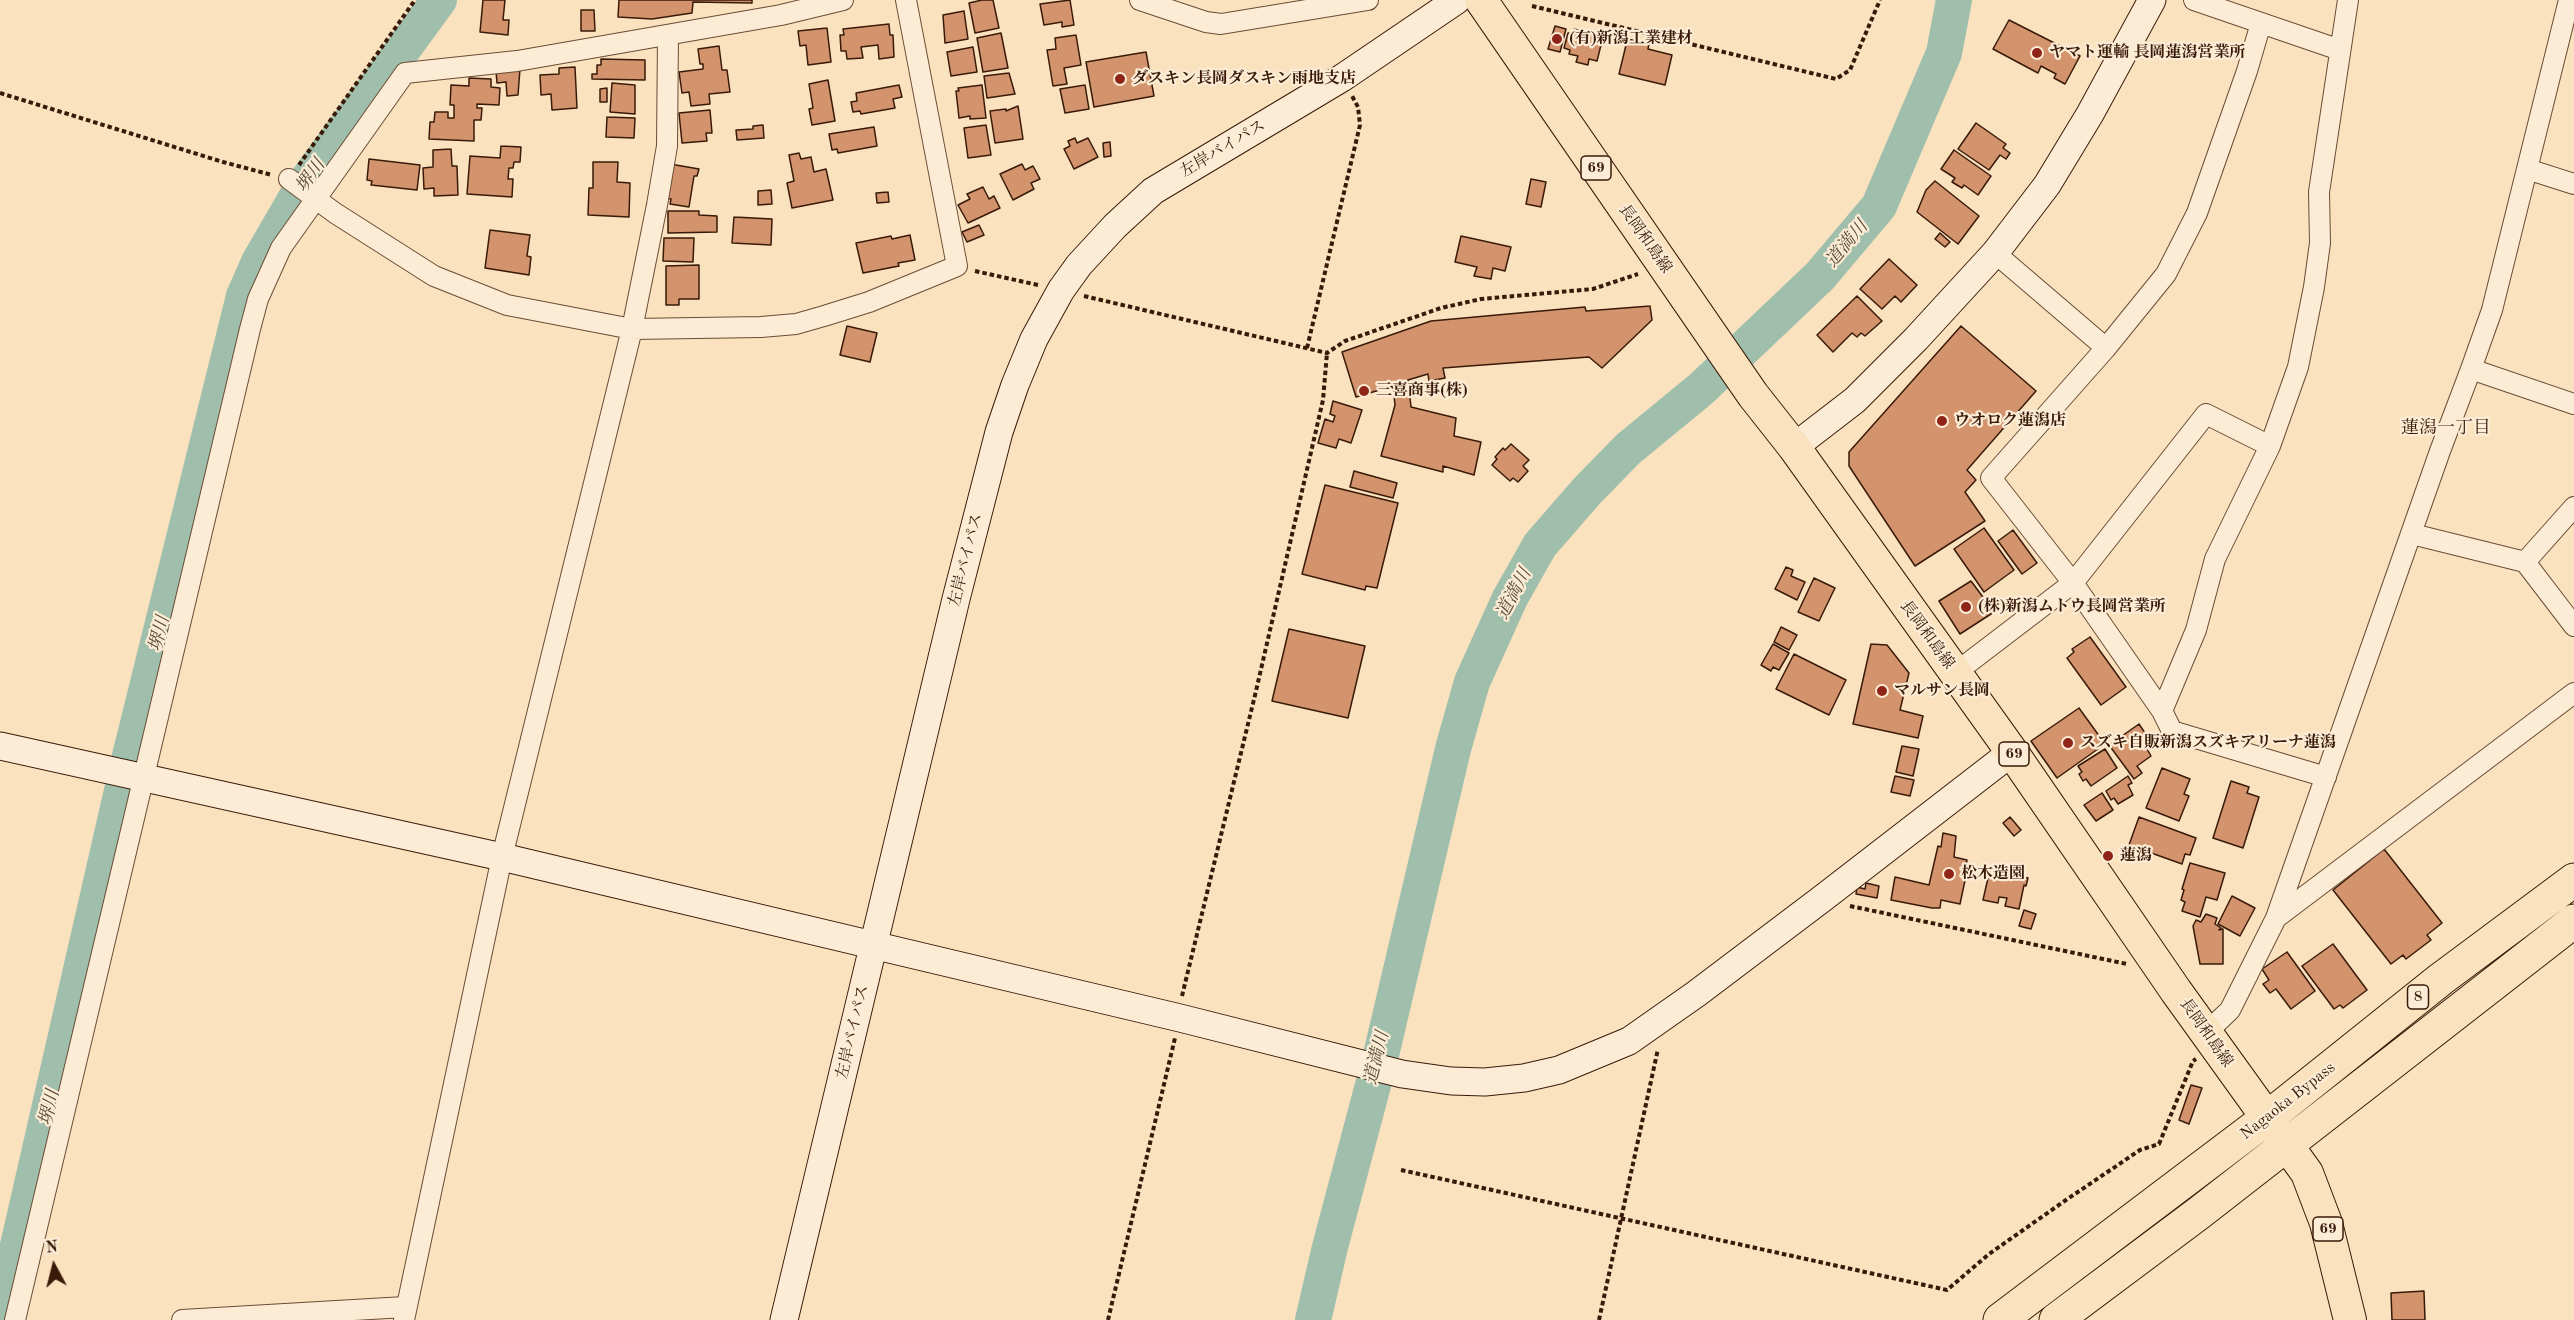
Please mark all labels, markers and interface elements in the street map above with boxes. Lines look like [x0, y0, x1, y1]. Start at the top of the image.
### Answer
place label: (有)新潟工業建材 [1569, 29, 1693, 49]
marker: (有)新潟工業建材 [1550, 32, 1564, 46]
place label: ヤマト運輸 長岡蓮潟営業所 [2049, 43, 2245, 63]
marker: ヤマト運輸 長岡蓮潟営業所 [2030, 46, 2044, 60]
place label: ダスキン長岡ダスキン雨地支店 [1132, 69, 1356, 89]
marker: ダスキン長岡ダスキン雨地支店 [1113, 72, 1127, 86]
street label: 左岸バイパス [1177, 116, 1269, 182]
water label: 堺川 [292, 155, 330, 197]
road number: 69 [1581, 156, 1611, 180]
street label: 長岡和島線 [1614, 201, 1676, 277]
water label: 道満川 [1821, 216, 1873, 272]
place label: 三喜商事(株) [1376, 381, 1468, 401]
marker: 三喜商事(株) [1357, 384, 1371, 398]
place label: ウオロク蓮潟店 [1954, 411, 2066, 431]
marker: ウオロク蓮潟店 [1935, 414, 1949, 428]
district label: 蓮潟一丁目 [2401, 417, 2491, 439]
street label: 左岸バイパス [945, 511, 987, 609]
water label: 道満川 [1492, 565, 1536, 623]
street label: 長岡和島線 [1896, 597, 1958, 673]
place label: (株)新潟ムトウ長岡営業所 [1978, 597, 2166, 617]
marker: (株)新潟ムトウ長岡営業所 [1959, 600, 1973, 614]
water label: 堺川 [145, 614, 175, 654]
place label: マルサン長岡 [1894, 681, 1990, 701]
marker: マルサン長岡 [1875, 684, 1889, 698]
place label: スズキ自販新潟スズキアリーナ蓮潟 [2080, 733, 2336, 753]
marker: スズキ自販新潟スズキアリーナ蓮潟 [2061, 736, 2075, 750]
road number: 69 [1999, 742, 2029, 766]
place label: 蓮潟 [2120, 846, 2152, 866]
marker: 蓮潟 [2101, 849, 2115, 863]
place label: 松木造園 [1961, 864, 2025, 884]
marker: 松木造園 [1942, 867, 1956, 881]
street label: 左岸バイパス [833, 983, 873, 1081]
road number: 8 [2408, 985, 2428, 1009]
street label: 長岡和島線 [2175, 995, 2237, 1071]
water label: 道満川 [1360, 1029, 1394, 1087]
street label: Nagaoka Bypass [2237, 1058, 2339, 1144]
water label: 堺川 [35, 1088, 65, 1128]
road number: 69 [2313, 1217, 2343, 1241]
north arrow [24, 1236, 84, 1296]
text: N [45, 1239, 59, 1257]

